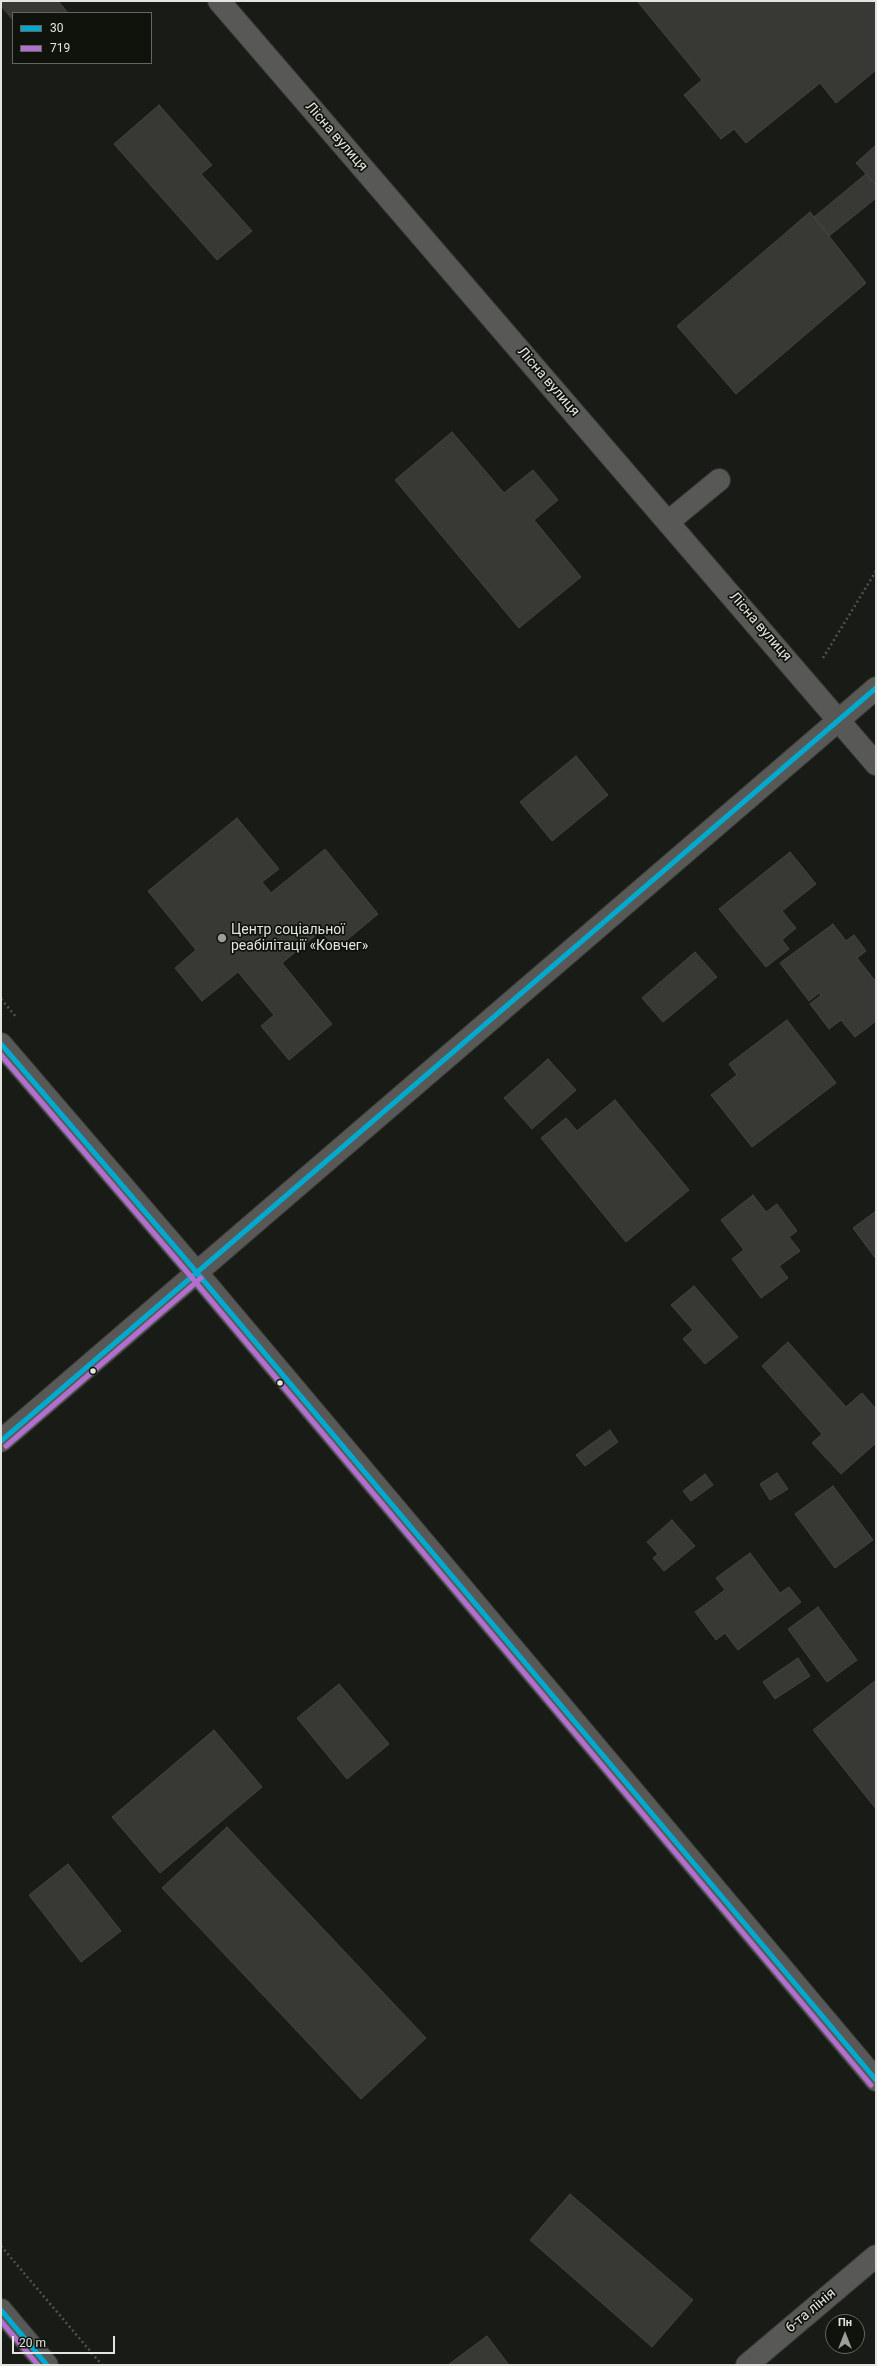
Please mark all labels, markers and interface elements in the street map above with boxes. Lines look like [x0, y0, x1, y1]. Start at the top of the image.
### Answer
legend [12, 12, 152, 64]
text: 30 [50, 21, 64, 35]
text: 719 [50, 41, 70, 55]
street label: Лісна вулиця [301, 99, 371, 175]
street label: Лісна вулиця [513, 344, 583, 420]
street label: Лісна вулиця [725, 589, 795, 665]
place label: Центр соціальної реабілітації «Ковчег» [231, 922, 368, 954]
marker: Центр соціальної реабілітації «Ковчег» [216, 932, 228, 944]
unlabelled marker [88, 1366, 98, 1376]
unlabelled marker [275, 1378, 285, 1388]
street label: 6-та лінія [783, 2285, 839, 2337]
north arrow [825, 2314, 865, 2354]
text: Пн [838, 2316, 852, 2329]
scale bar [14, 2328, 117, 2354]
text: 20 m [19, 2336, 46, 2350]

